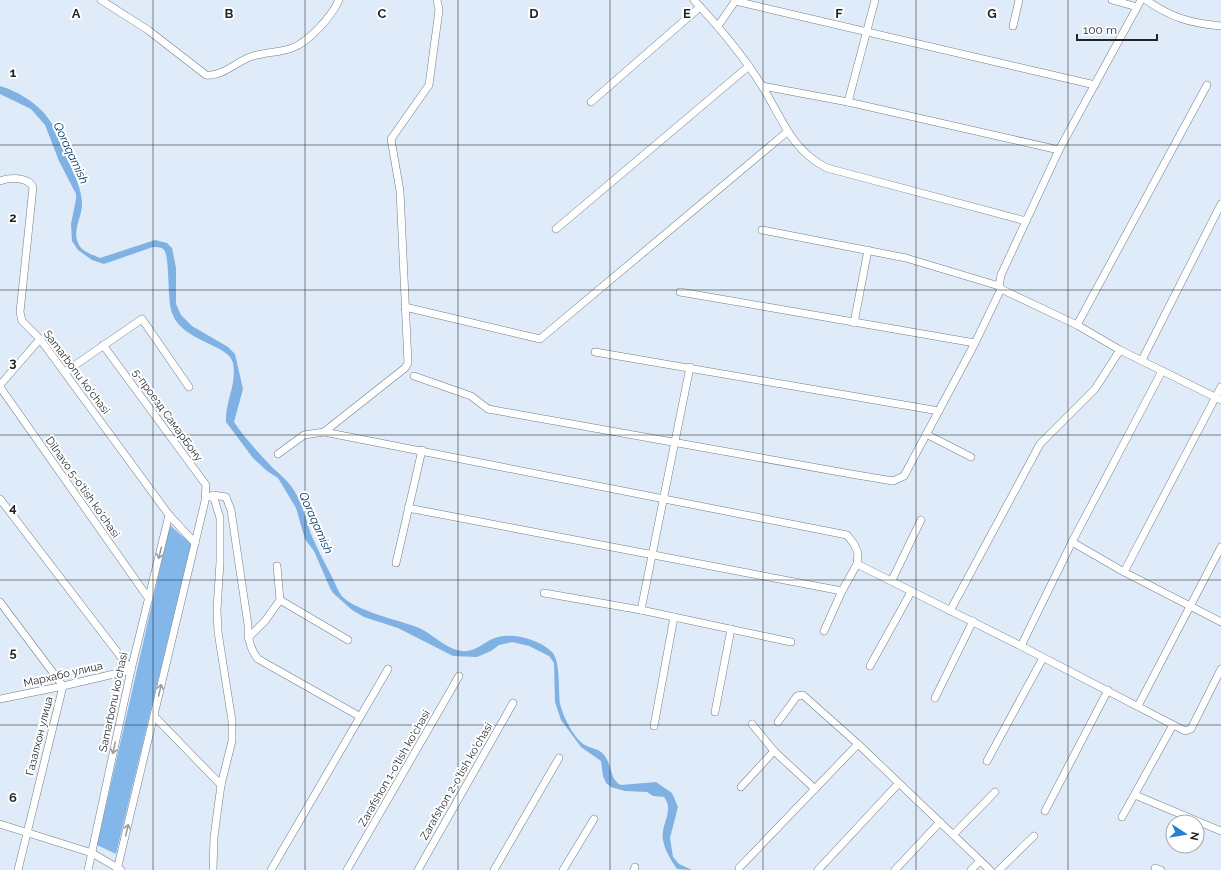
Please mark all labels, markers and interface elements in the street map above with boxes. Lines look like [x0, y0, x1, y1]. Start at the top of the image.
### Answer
text: A [72, 6, 81, 21]
text: B [225, 6, 234, 21]
text: C [378, 6, 387, 21]
text: D [529, 6, 539, 21]
text: E [683, 6, 691, 21]
text: F [835, 6, 843, 21]
text: G [987, 6, 997, 21]
scale bar [1077, 16, 1157, 42]
text: 100 m [1083, 23, 1117, 37]
text: 1 [10, 65, 17, 80]
water label: Qoraqamish [51, 120, 91, 186]
text: 2 [9, 210, 17, 225]
street label: Samarbonu ko'chasi [41, 328, 112, 417]
text: 3 [9, 355, 17, 370]
street label: 5-проезд СамарБону [130, 367, 205, 464]
street label: Dilnavo 5-o'tish ko'chasi [43, 434, 122, 540]
water label: Qoraqamish [296, 490, 336, 556]
text: 4 [9, 500, 17, 515]
one-way arrow [156, 546, 163, 559]
text: 5 [9, 645, 17, 660]
street label: Samarbonu ko'chasi [97, 651, 130, 753]
street label: Мархабо улица [22, 659, 104, 690]
one-way arrow [156, 684, 164, 697]
street label: Газалхон улица [23, 695, 56, 777]
street label: Zarafshon 1-o'tish ko'chasi [356, 708, 433, 829]
street label: Zarafshon 2-o'tish ko'chasi [418, 720, 495, 842]
one-way arrow [110, 741, 118, 754]
text: 6 [9, 790, 17, 805]
north arrow [1165, 814, 1205, 854]
one-way arrow [123, 824, 131, 837]
text: N [1187, 831, 1202, 841]

